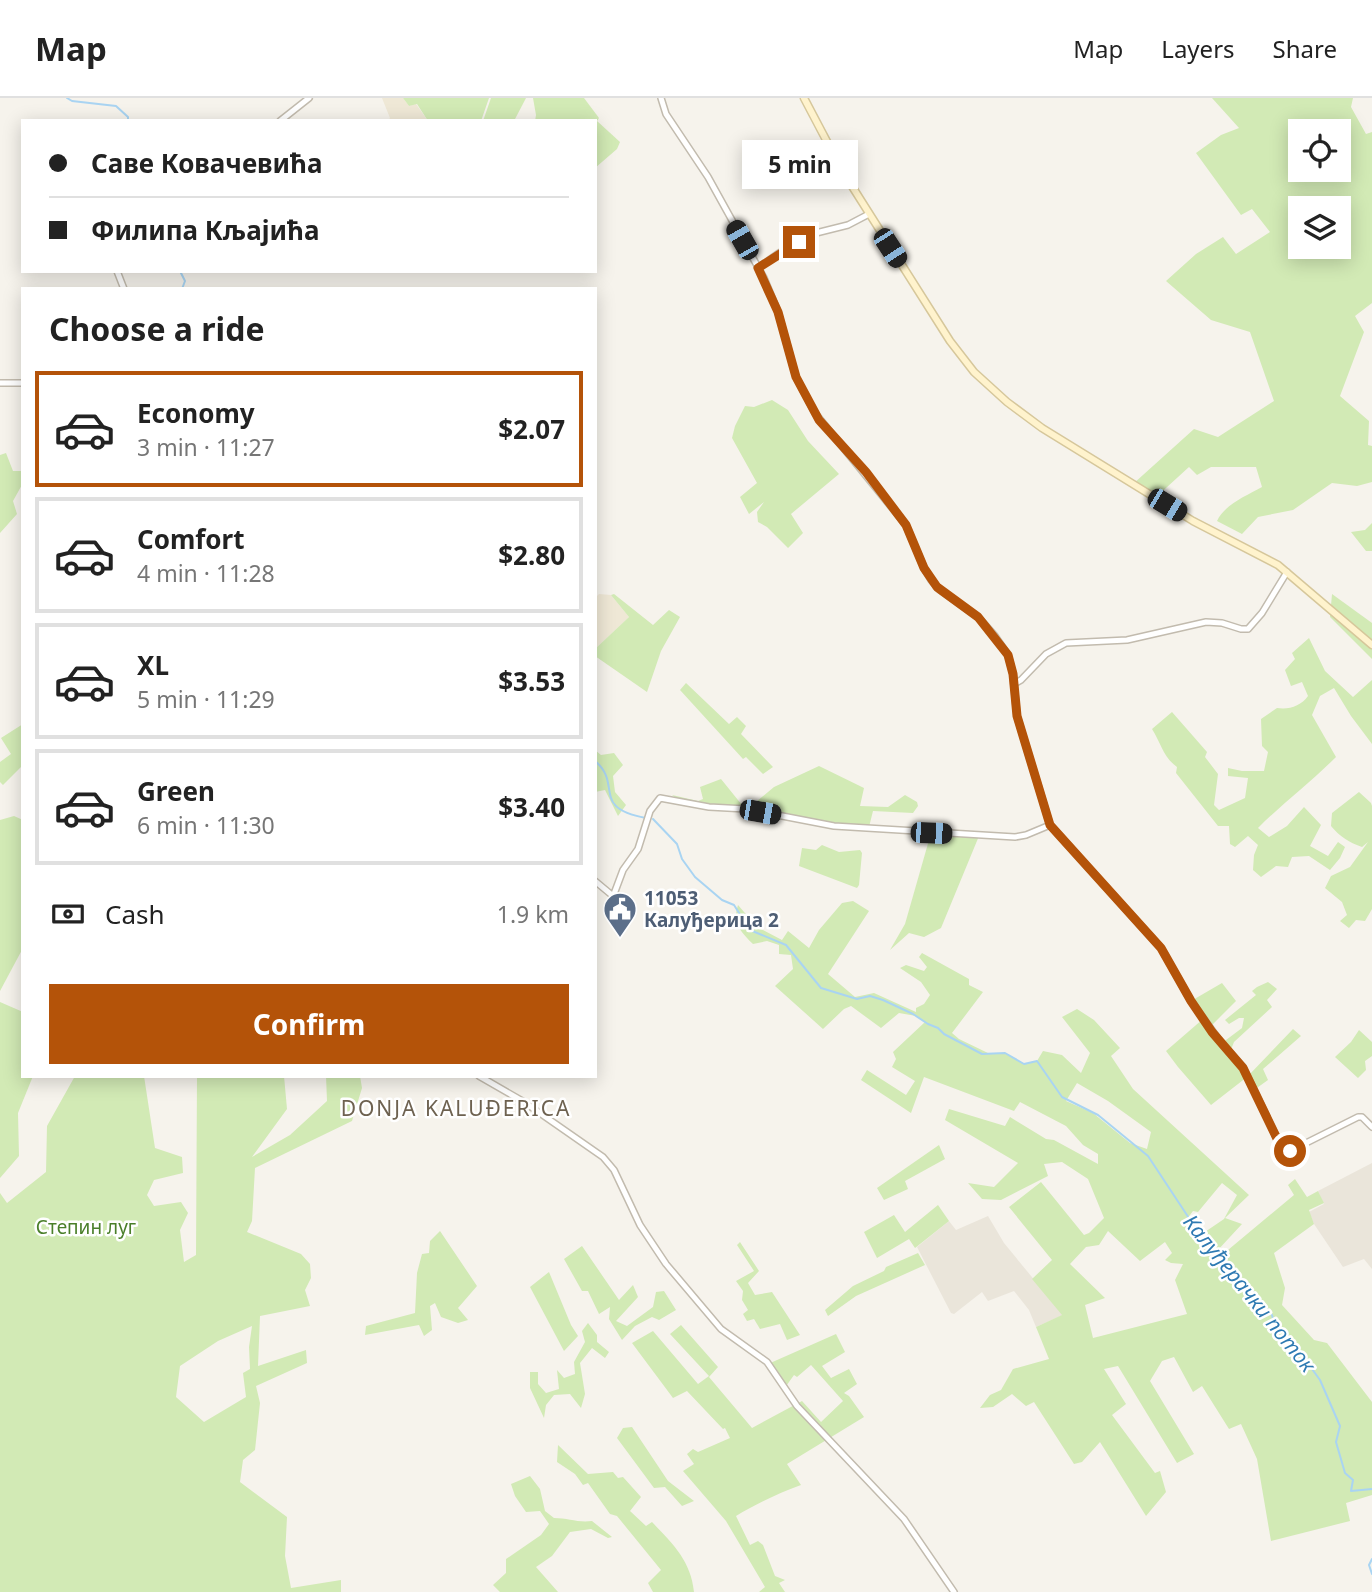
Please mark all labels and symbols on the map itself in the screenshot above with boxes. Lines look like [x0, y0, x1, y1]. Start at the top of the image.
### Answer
callout: 5 min [741, 141, 857, 190]
car [723, 217, 762, 263]
car [870, 225, 911, 271]
route end [783, 226, 815, 258]
car [1144, 485, 1191, 525]
car [738, 798, 783, 826]
car [910, 822, 953, 844]
place label: 11053 Калуђерица 2 [644, 885, 779, 933]
public building icon: 11053 Калуђерица 2 [601, 890, 639, 939]
district label: DONJA KALUĐERICA [341, 1094, 571, 1122]
route start [1274, 1135, 1306, 1167]
water label: Калуђерачки поток [1178, 1208, 1323, 1379]
park label: Степин луг [36, 1214, 136, 1240]

